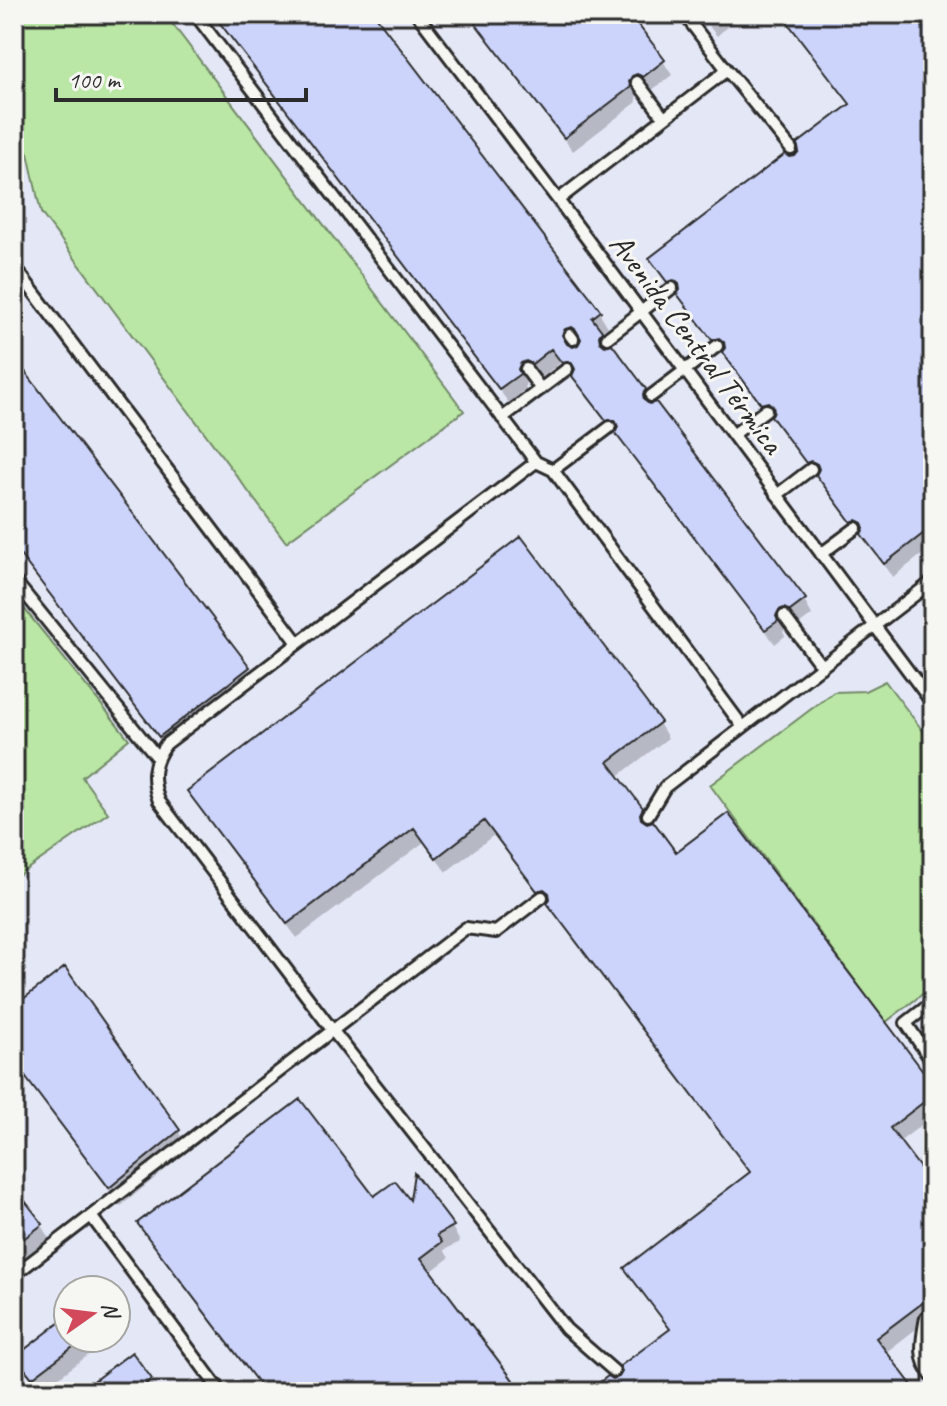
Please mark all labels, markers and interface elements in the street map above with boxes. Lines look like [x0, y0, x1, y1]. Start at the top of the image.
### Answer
scale bar [56, 52, 306, 102]
text: 100 m [68, 65, 122, 95]
street label: Avenida Central Térmica [600, 225, 794, 463]
north arrow [52, 1274, 132, 1354]
text: N [95, 1299, 126, 1323]

